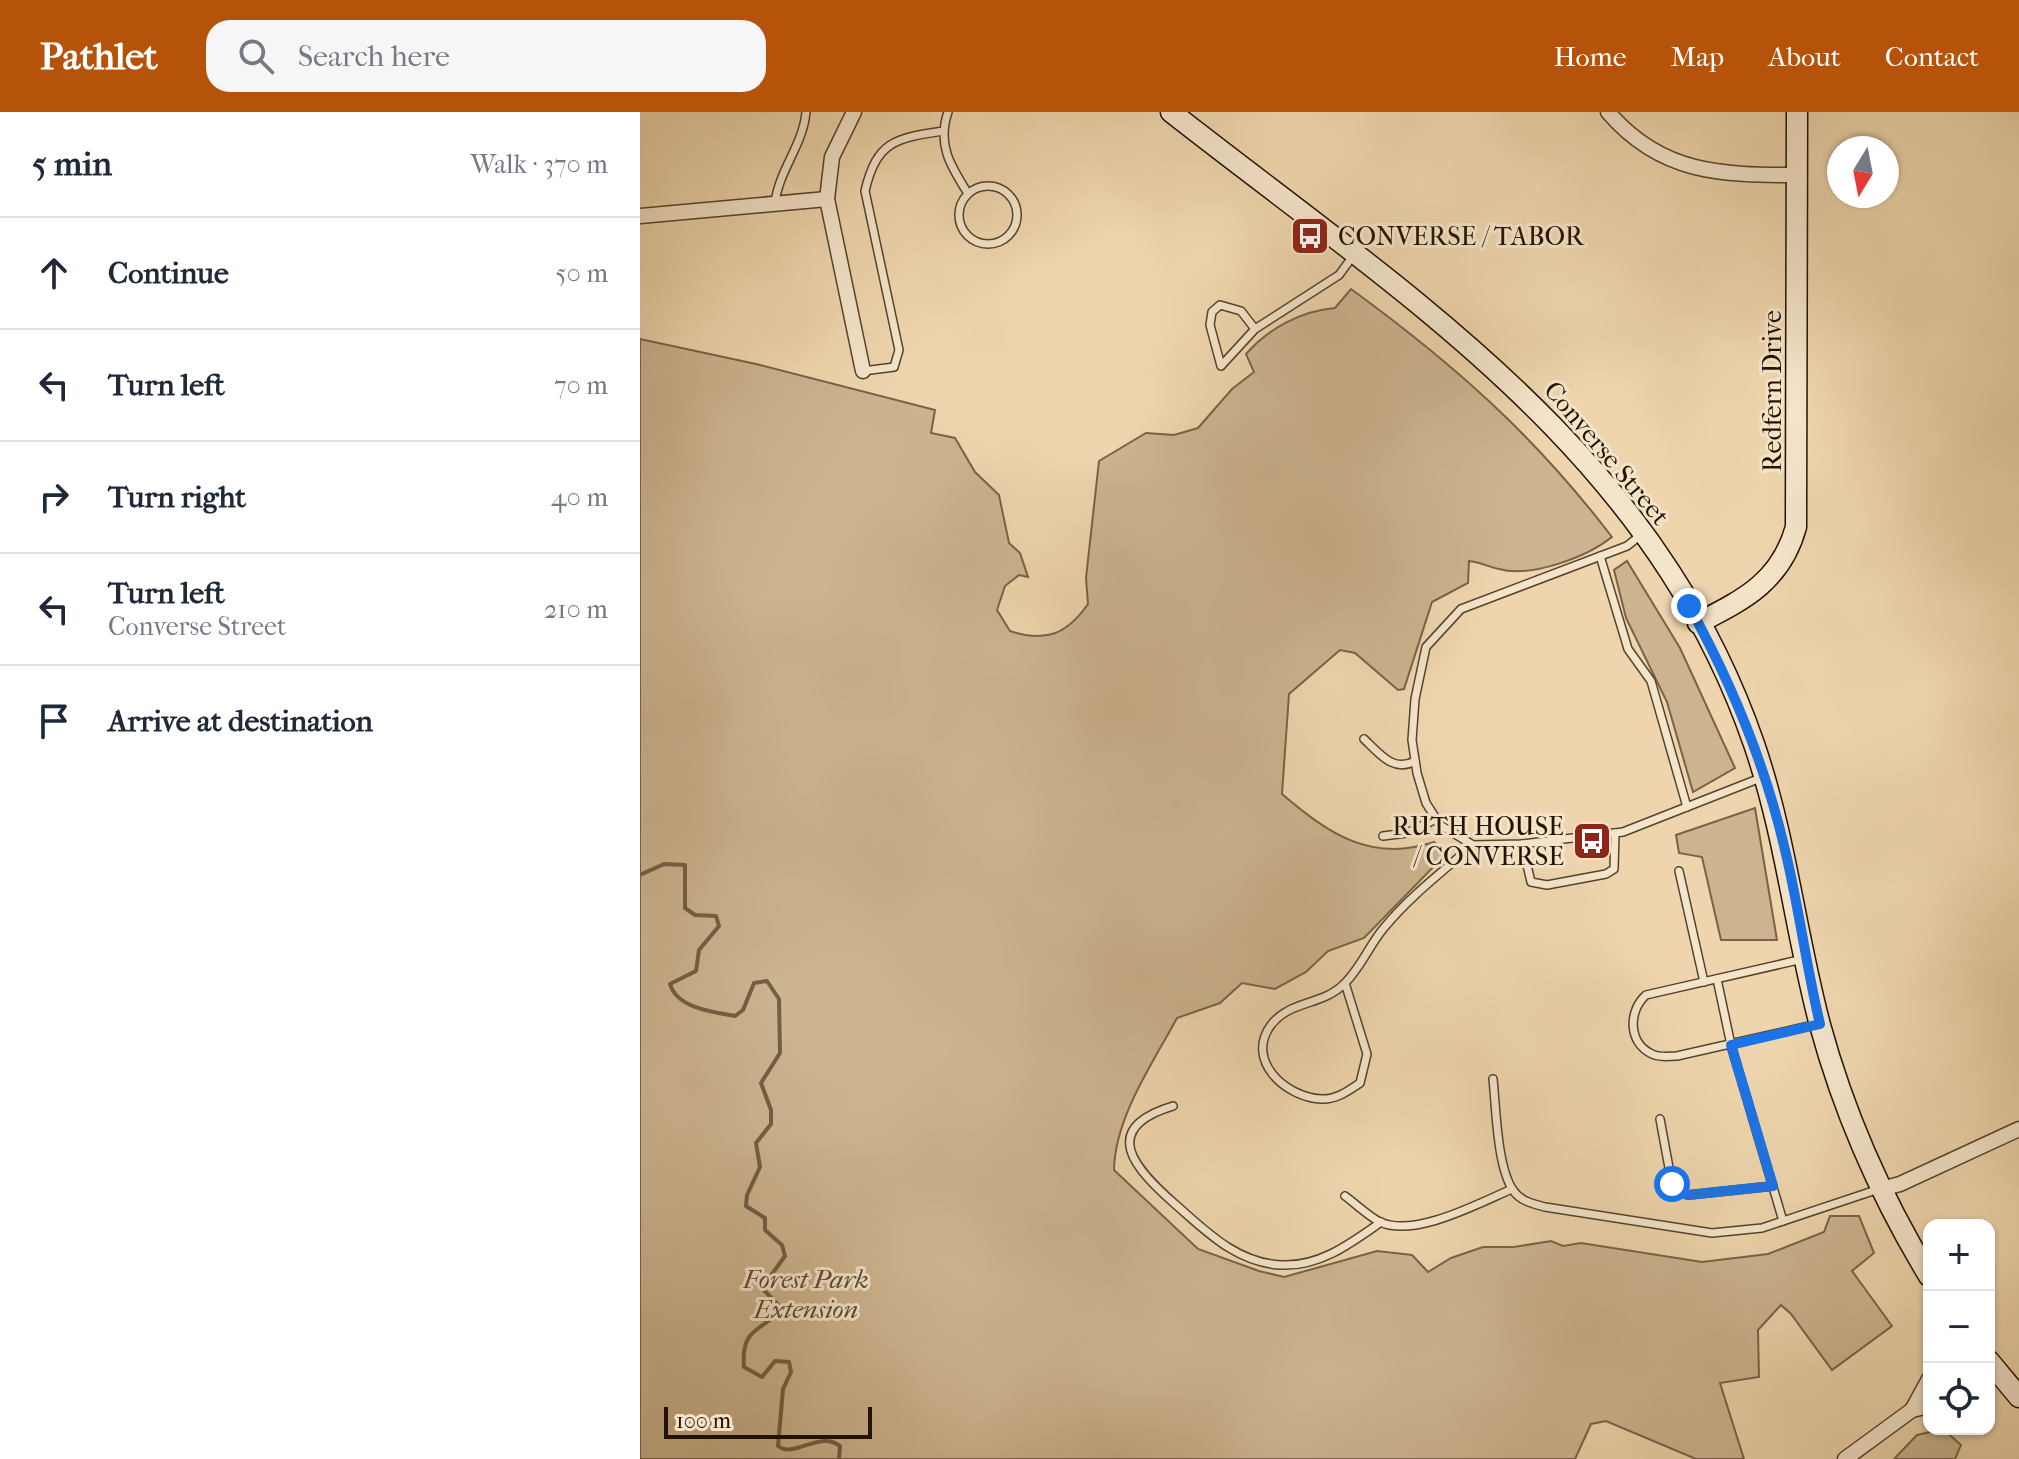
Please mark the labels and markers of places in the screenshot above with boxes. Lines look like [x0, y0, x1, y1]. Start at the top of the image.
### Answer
bus stop icon: CONVERSE / TABOR [1289, 215, 1331, 257]
place label: CONVERSE / TABOR [1338, 221, 1585, 252]
place label: RUTH HOUSE / CONVERSE [1392, 811, 1564, 872]
bus stop icon: RUTH HOUSE / CONVERSE [1571, 820, 1613, 862]

